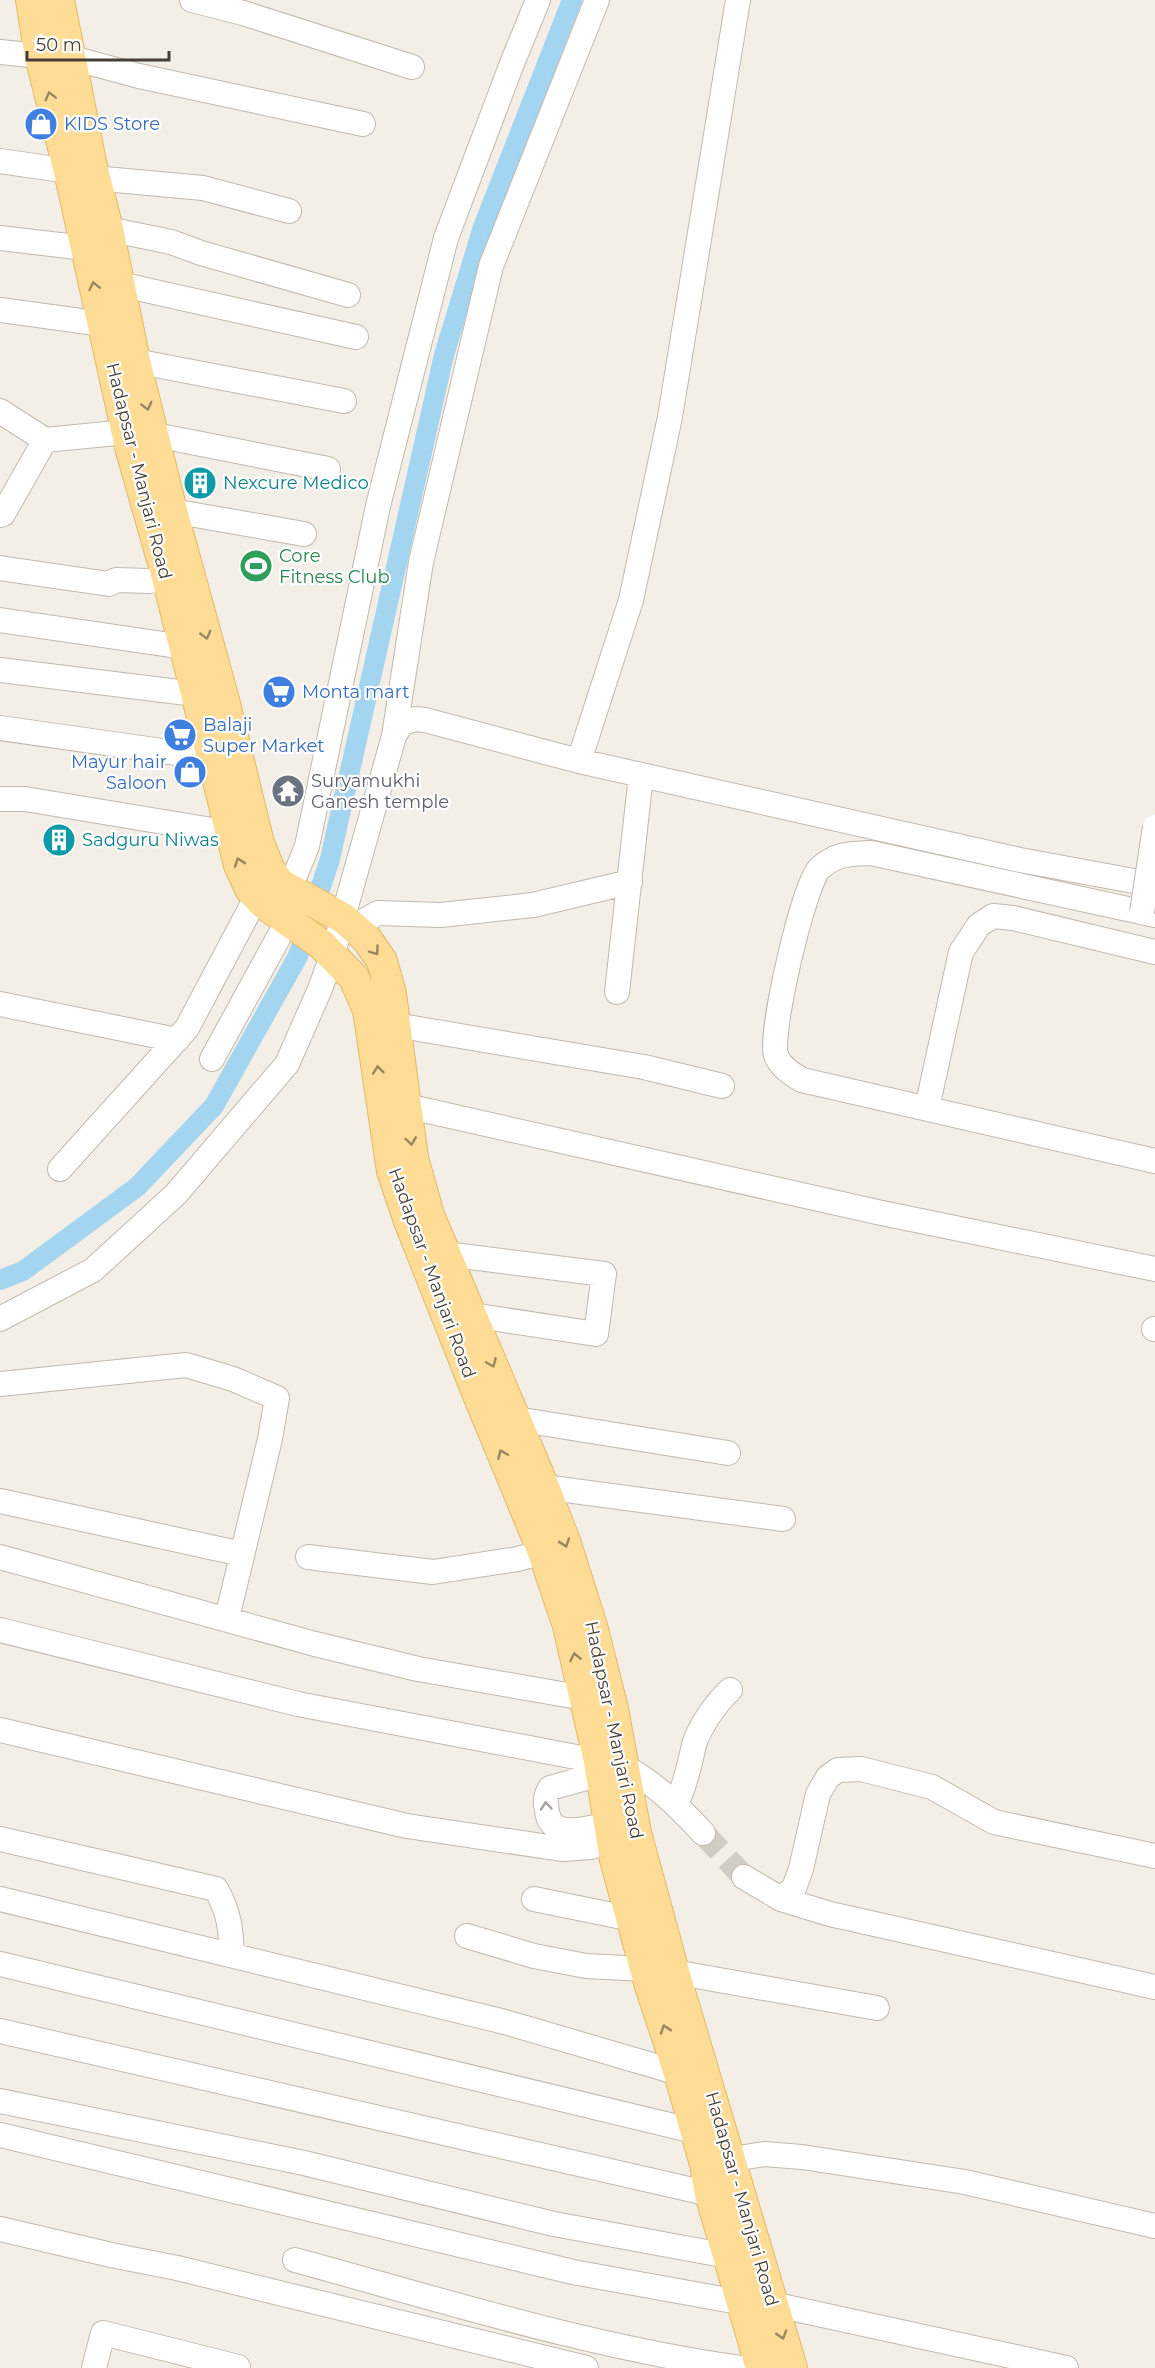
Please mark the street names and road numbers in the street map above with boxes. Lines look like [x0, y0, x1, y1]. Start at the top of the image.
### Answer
street label: Hadapsar - Manjari Road [101, 360, 177, 582]
street label: Hadapsar - Manjari Road [384, 1165, 480, 1381]
street label: Hadapsar - Manjari Road [580, 1619, 648, 1841]
street label: Hadapsar - Manjari Road [701, 2089, 783, 2309]

